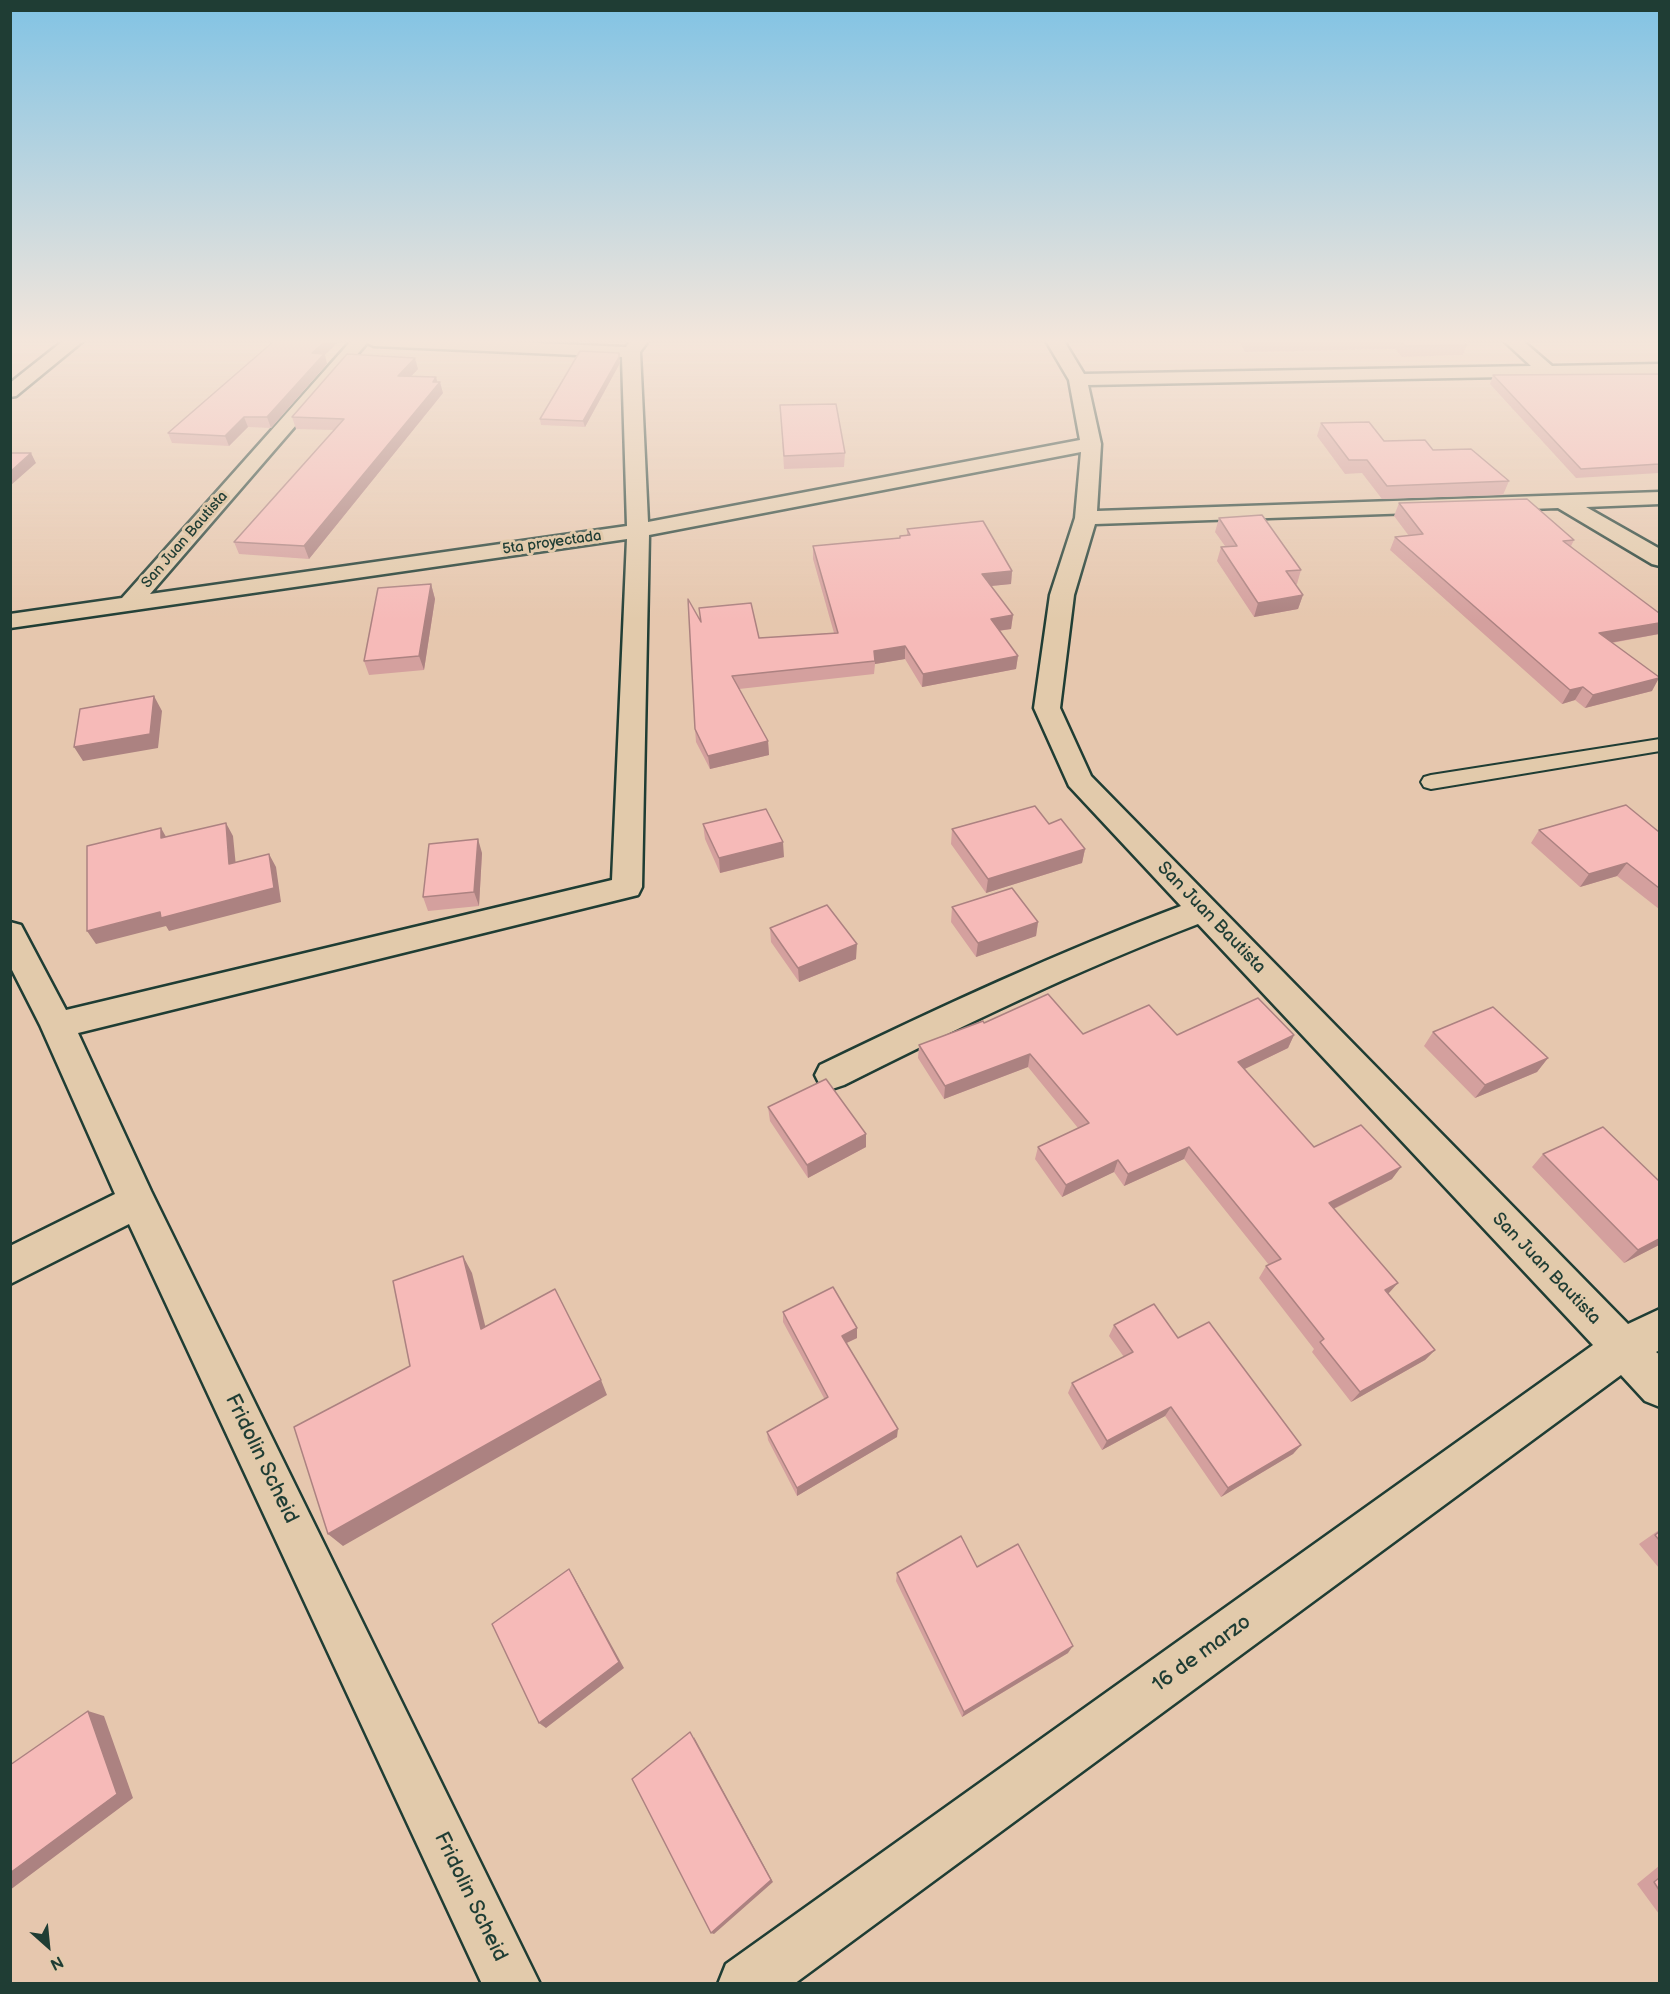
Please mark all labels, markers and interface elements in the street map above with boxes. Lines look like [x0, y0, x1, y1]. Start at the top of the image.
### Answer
street label: San Juan Bautista [138, 488, 232, 592]
street label: 5ta proyectada [501, 527, 603, 559]
street label: San Juan Bautista [1152, 858, 1270, 978]
street label: San Juan Bautista [1487, 1209, 1605, 1329]
street label: Fridolin Scheid [219, 1390, 303, 1528]
street label: 16 de marzo [1148, 1610, 1256, 1698]
street label: Fridolin Scheid [428, 1828, 512, 1966]
north arrow [18, 1916, 78, 1976]
text: N [47, 1951, 66, 1974]

